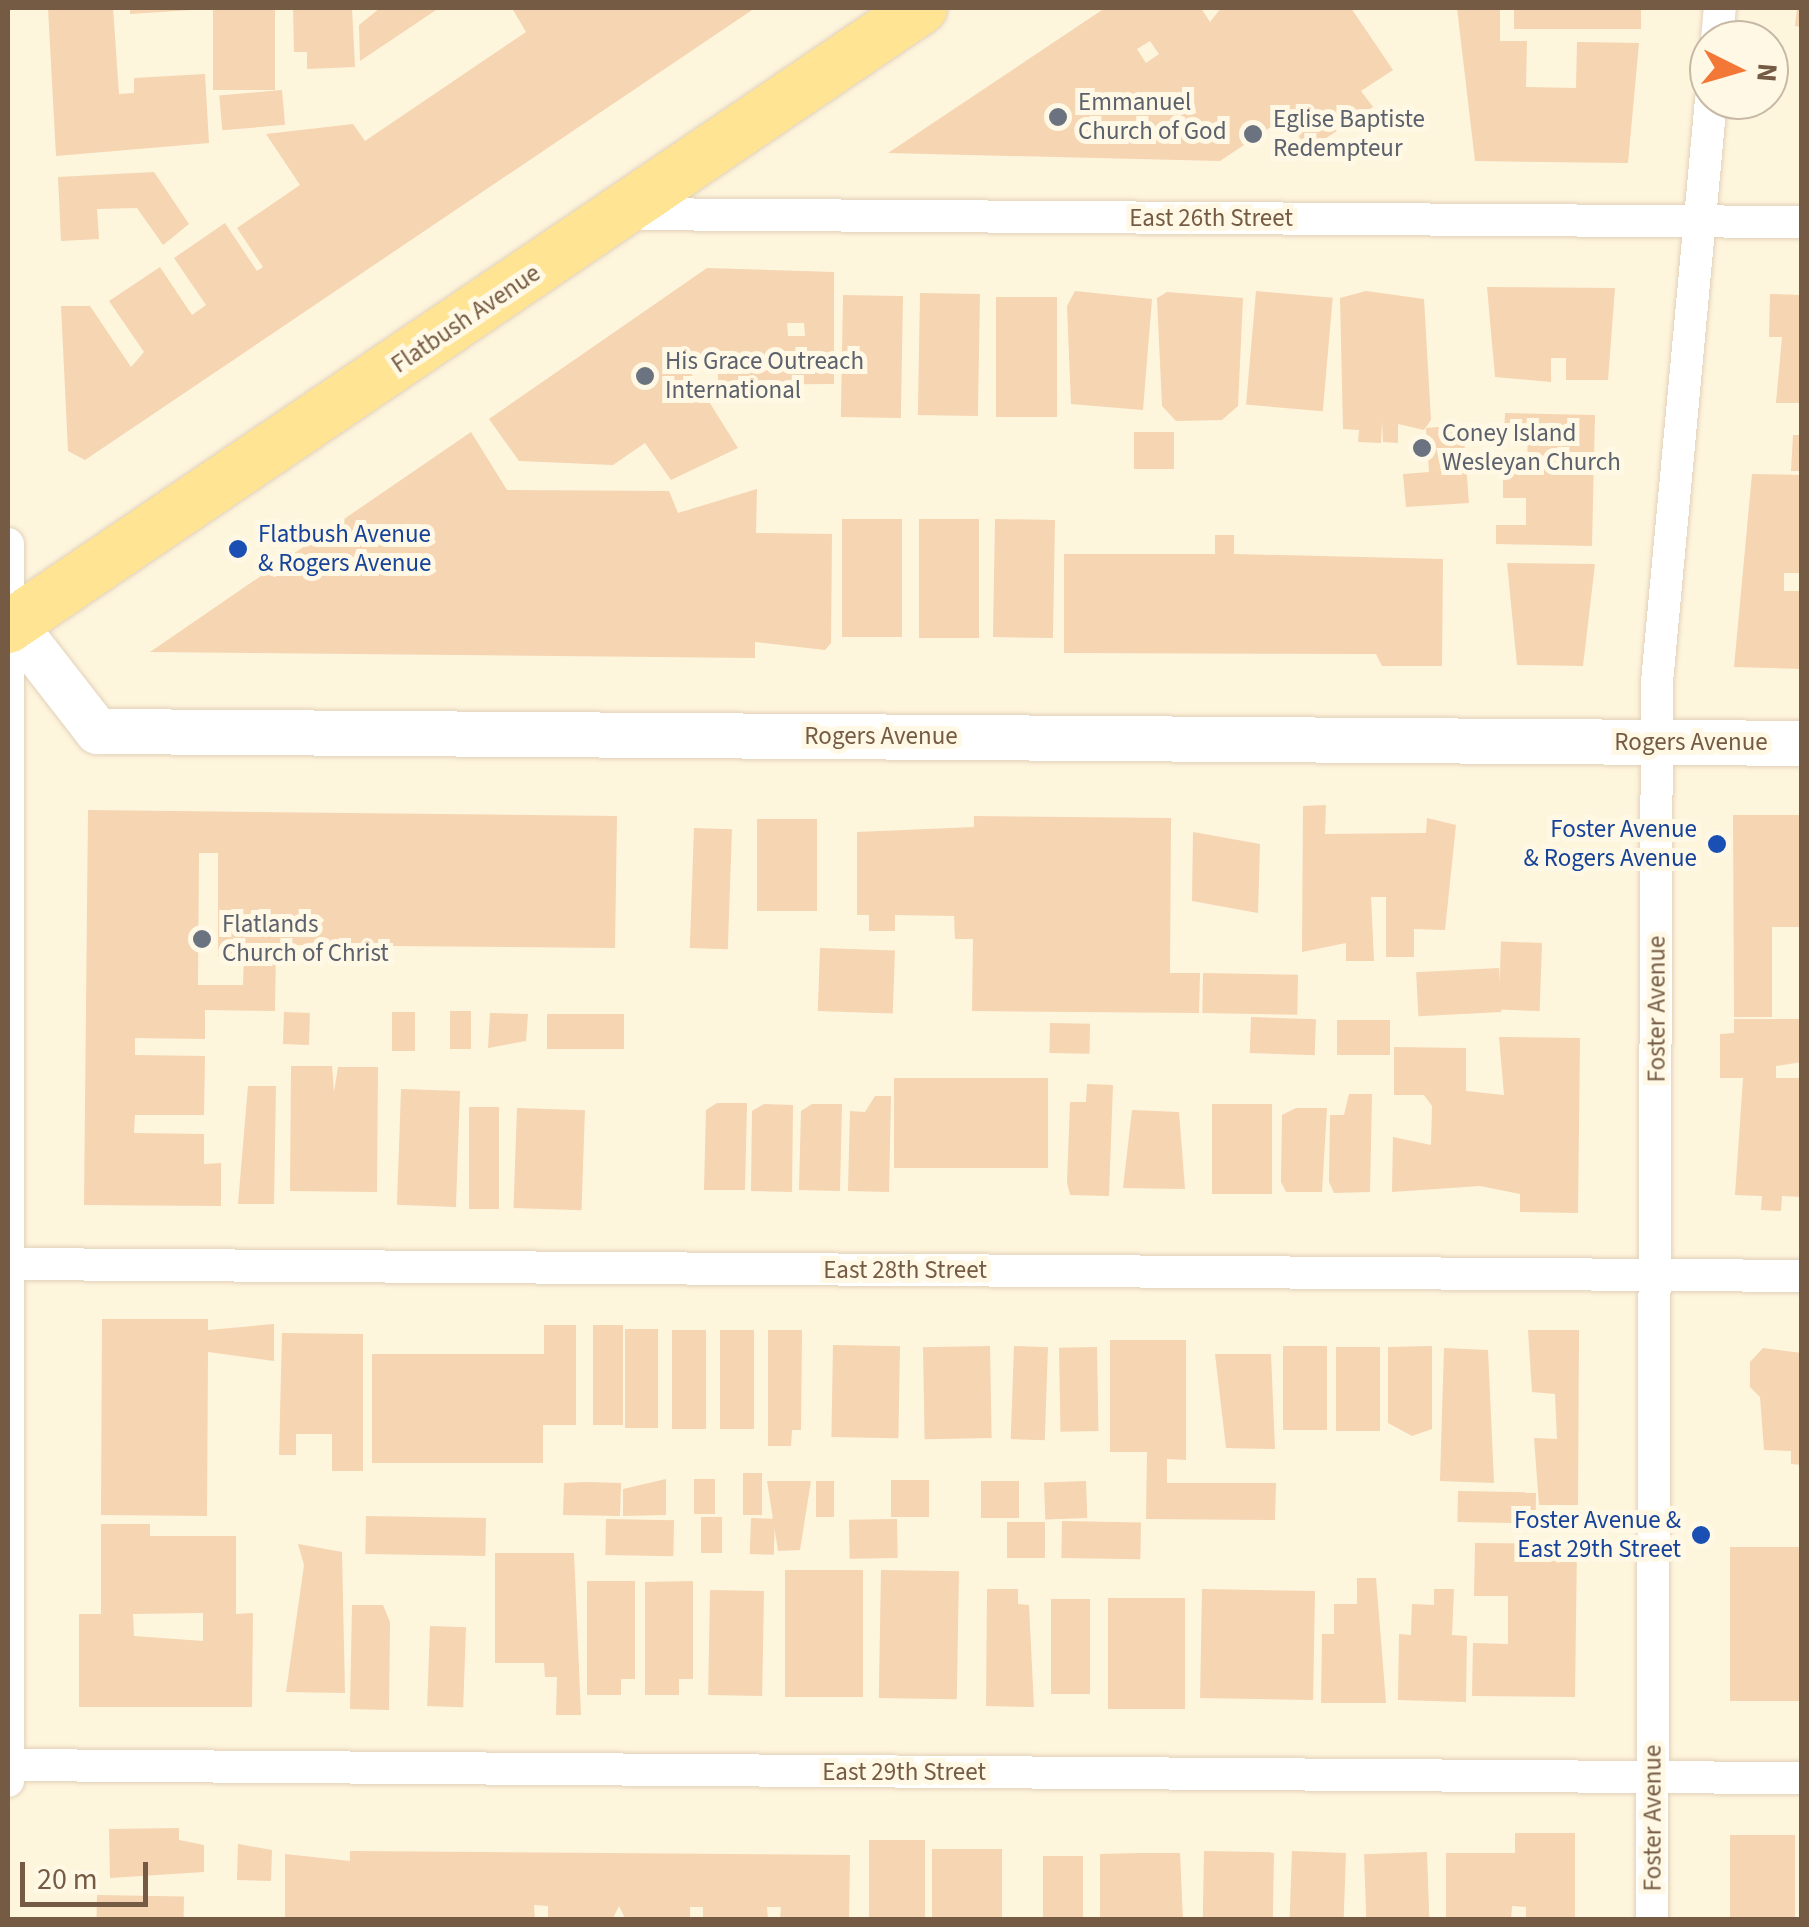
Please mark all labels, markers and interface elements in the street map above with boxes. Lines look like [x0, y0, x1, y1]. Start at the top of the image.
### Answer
north arrow [1689, 20, 1789, 120]
text: N [1746, 61, 1788, 83]
place label: Emmanuel Church of God [1078, 88, 1227, 147]
place label: Eglise Baptiste Redempteur [1273, 105, 1425, 164]
marker: Emmanuel Church of God [1047, 106, 1069, 128]
marker: Eglise Baptiste Redempteur [1242, 123, 1264, 145]
street label: East 26th Street [1129, 203, 1293, 233]
street label: Flatbush Avenue [386, 258, 546, 380]
place label: His Grace Outreach International [665, 347, 864, 406]
marker: His Grace Outreach International [634, 365, 656, 387]
place label: Coney Island Wesleyan Church [1442, 419, 1621, 478]
marker: Coney Island Wesleyan Church [1411, 437, 1433, 459]
place label: Flatbush Avenue & Rogers Avenue [258, 520, 432, 579]
marker: Flatbush Avenue & Rogers Avenue [227, 538, 249, 560]
street label: Rogers Avenue [804, 721, 958, 751]
street label: Rogers Avenue [1614, 727, 1768, 757]
place label: Foster Avenue & Rogers Avenue [1523, 815, 1697, 874]
marker: Foster Avenue & Rogers Avenue [1706, 833, 1728, 855]
place label: Flatlands Church of Christ [222, 910, 389, 969]
marker: Flatlands Church of Christ [191, 928, 213, 950]
street label: Foster Avenue [1642, 936, 1672, 1082]
street label: East 28th Street [823, 1255, 987, 1285]
place label: Foster Avenue & East 29th Street [1514, 1506, 1681, 1565]
marker: Foster Avenue & East 29th Street [1690, 1524, 1712, 1546]
street label: Foster Avenue [1638, 1745, 1668, 1891]
street label: East 29th Street [822, 1757, 986, 1787]
scale bar [25, 1842, 152, 1904]
text: 20 m [37, 1858, 98, 1901]

